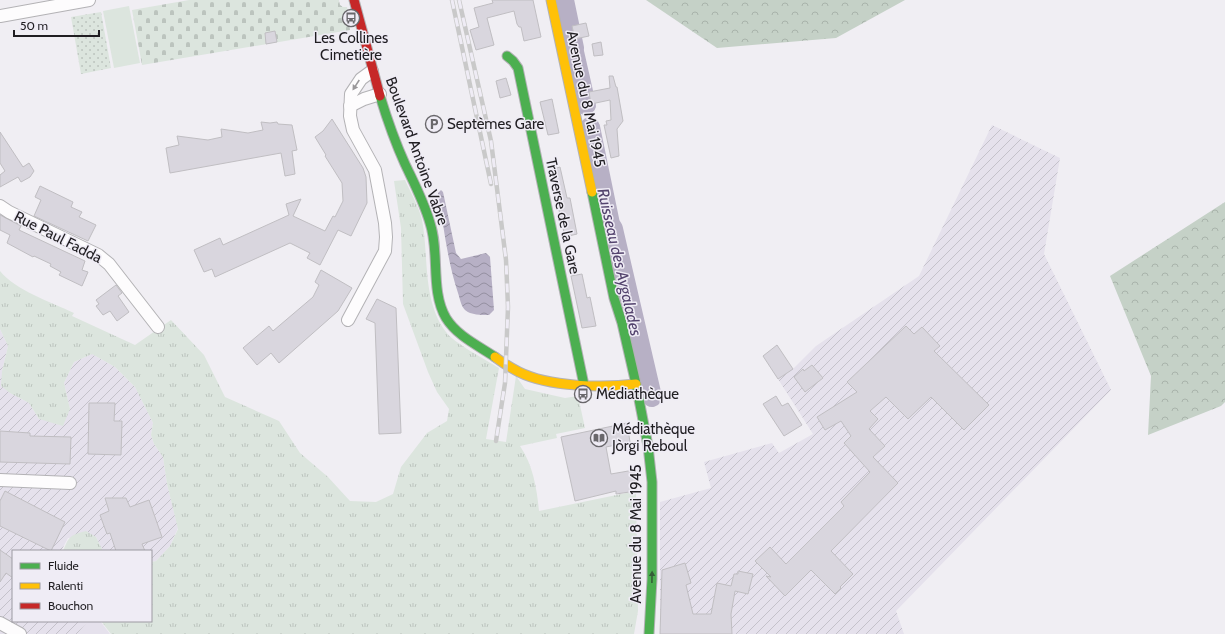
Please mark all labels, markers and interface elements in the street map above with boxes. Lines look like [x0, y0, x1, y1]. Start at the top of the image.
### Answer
bus stop icon: Les Collines Cimetière [341, 8, 361, 28]
scale bar [14, 12, 99, 38]
text: 50 m [20, 18, 48, 33]
place label: Les Collines Cimetière [314, 29, 388, 64]
street label: Avenue du 8 Mai 1945 [563, 29, 609, 169]
street label: Boulevard Antoine Vabre [382, 74, 452, 228]
one-way arrow [353, 79, 360, 91]
parking icon: Septèmes Gare [424, 114, 444, 134]
place label: Septèmes Gare [447, 115, 545, 133]
street label: Traverse de la Gare [542, 156, 584, 276]
water label: Ruisseau des Aygalades [593, 186, 646, 338]
street label: Rue Paul Fadda [11, 207, 106, 267]
bus stop icon: Médiathèque [573, 384, 593, 404]
place label: Médiathèque [596, 385, 679, 403]
place label: Médiathèque Jòrgi Reboul [611, 420, 695, 455]
library icon: Médiathèque Jòrgi Reboul [589, 428, 609, 448]
street label: Avenue du 8 Mai 1945 [627, 464, 645, 604]
legend [12, 550, 152, 622]
text: Fluide [48, 558, 79, 573]
one-way arrow [649, 570, 655, 583]
text: Ralenti [48, 578, 83, 593]
text: Bouchon [48, 598, 94, 613]

